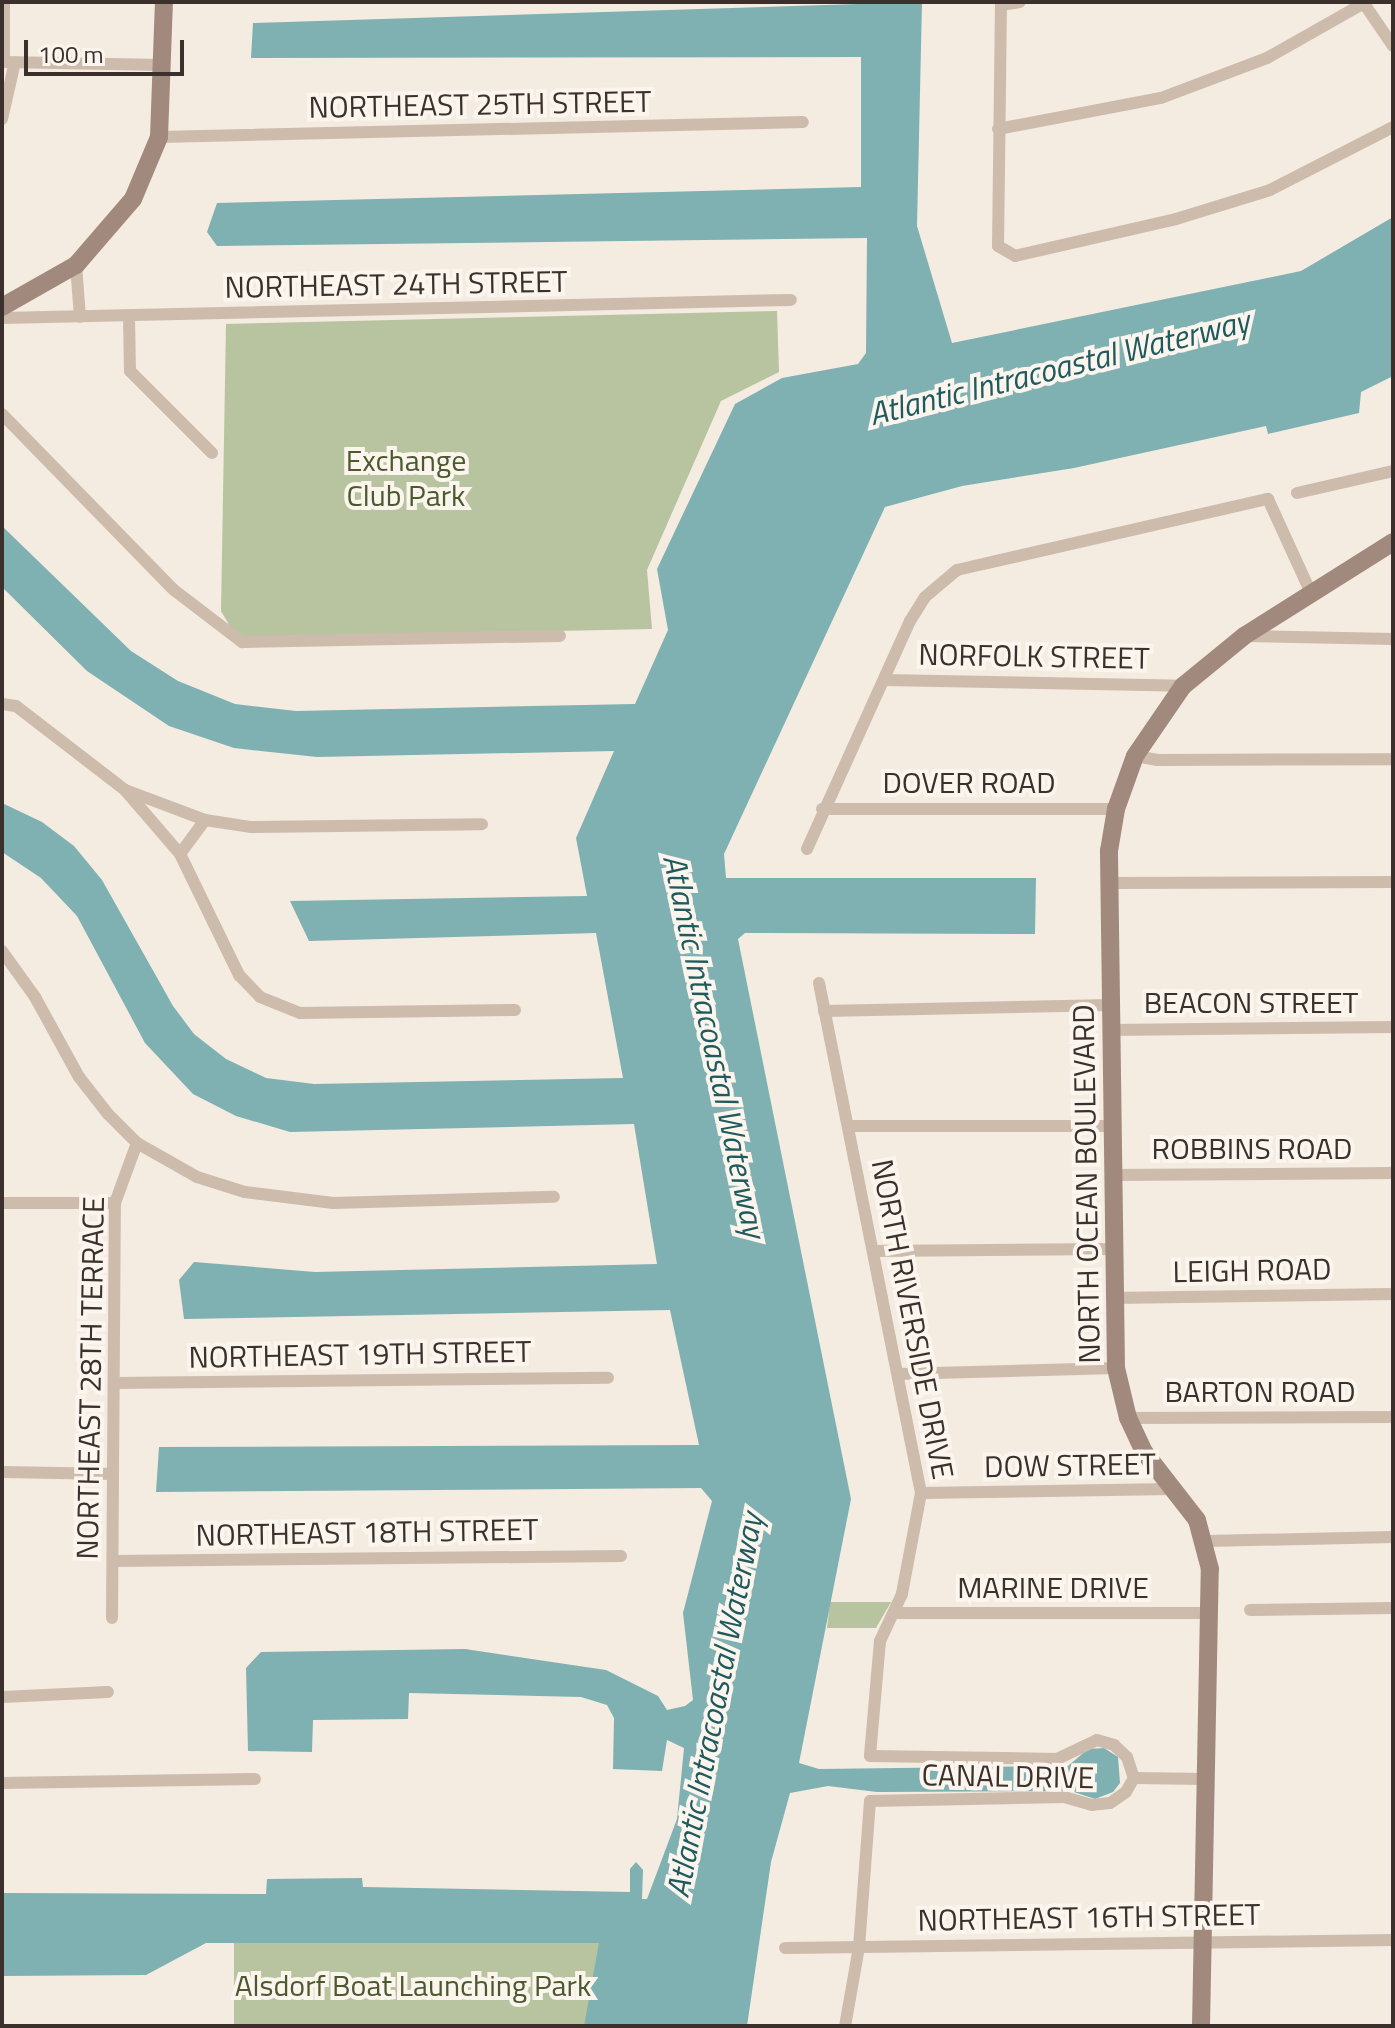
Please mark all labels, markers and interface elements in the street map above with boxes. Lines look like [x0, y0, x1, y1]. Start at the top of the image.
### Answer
scale bar [28, 24, 188, 74]
text: 100 m [38, 36, 104, 72]
street label: NORTHEAST 25TH STREET [308, 83, 652, 125]
street label: NORTHEAST 24TH STREET [224, 263, 568, 305]
water label: Atlantic Intracoastal Waterway [865, 301, 1253, 433]
park label: Exchange Club Park [346, 442, 466, 512]
street label: NORFOLK STREET [918, 636, 1150, 676]
street label: DOVER ROAD [882, 764, 1056, 800]
water label: Atlantic Intracoastal Waterway [656, 851, 774, 1241]
street label: BEACON STREET [1144, 984, 1358, 1020]
street label: NORTH OCEAN BOULEVARD [1065, 1004, 1107, 1364]
street label: ROBBINS ROAD [1152, 1130, 1352, 1166]
street label: NORTH RIVERSIDE DRIVE [864, 1156, 962, 1482]
street label: NORTHEAST 28TH TERRACE [69, 1196, 111, 1560]
street label: LEIGH ROAD [1172, 1251, 1332, 1289]
street label: NORTHEAST 19TH STREET [188, 1333, 532, 1375]
street label: BARTON ROAD [1164, 1373, 1356, 1409]
street label: DOW STREET [984, 1446, 1156, 1484]
water label: Atlantic Intracoastal Waterway [658, 1510, 770, 1900]
street label: NORTHEAST 18TH STREET [195, 1511, 539, 1553]
street label: MARINE DRIVE [957, 1569, 1149, 1605]
street label: CANAL DRIVE [921, 1756, 1095, 1796]
street label: NORTHEAST 16TH STREET [917, 1896, 1261, 1938]
park label: Alsdorf Boat Launching Park [235, 1967, 591, 2003]

